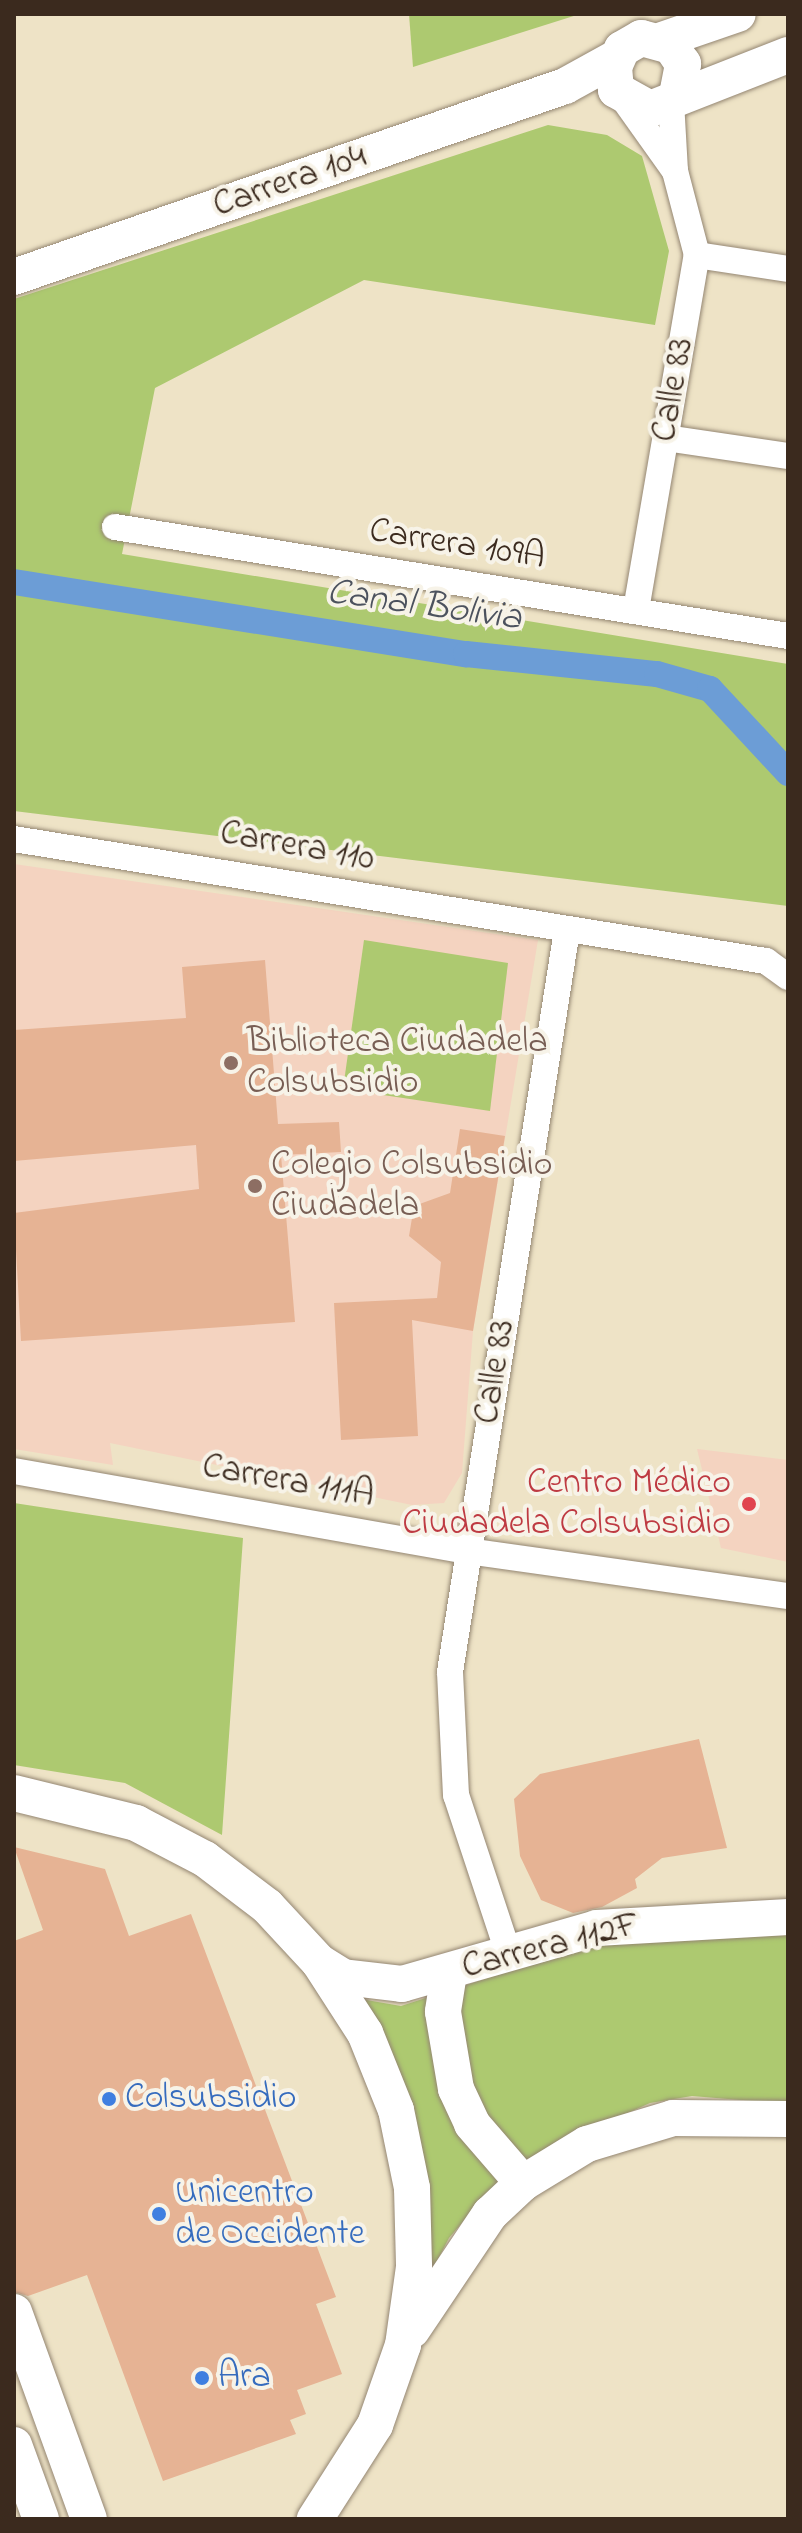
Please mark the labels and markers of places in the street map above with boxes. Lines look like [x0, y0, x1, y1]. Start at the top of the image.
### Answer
place label: Biblioteca Ciudadela Colsubsidio [247, 1020, 548, 1105]
marker: Biblioteca Ciudadela Colsubsidio [222, 1054, 240, 1072]
place label: Colegio Colsubsidio Ciudadela [271, 1143, 552, 1228]
marker: Colegio Colsubsidio Ciudadela [246, 1177, 264, 1195]
place label: Centro Médico Ciudadela Colsubsidio [402, 1461, 731, 1546]
marker: Centro Médico Ciudadela Colsubsidio [738, 1493, 760, 1515]
place label: Colsubsidio [125, 2077, 297, 2121]
marker: Colsubsidio [100, 2090, 118, 2108]
place label: Unicentro de Occidente [175, 2171, 365, 2256]
marker: Unicentro de Occidente [150, 2205, 168, 2223]
place label: Ara [218, 2356, 271, 2400]
marker: Ara [193, 2369, 211, 2387]

